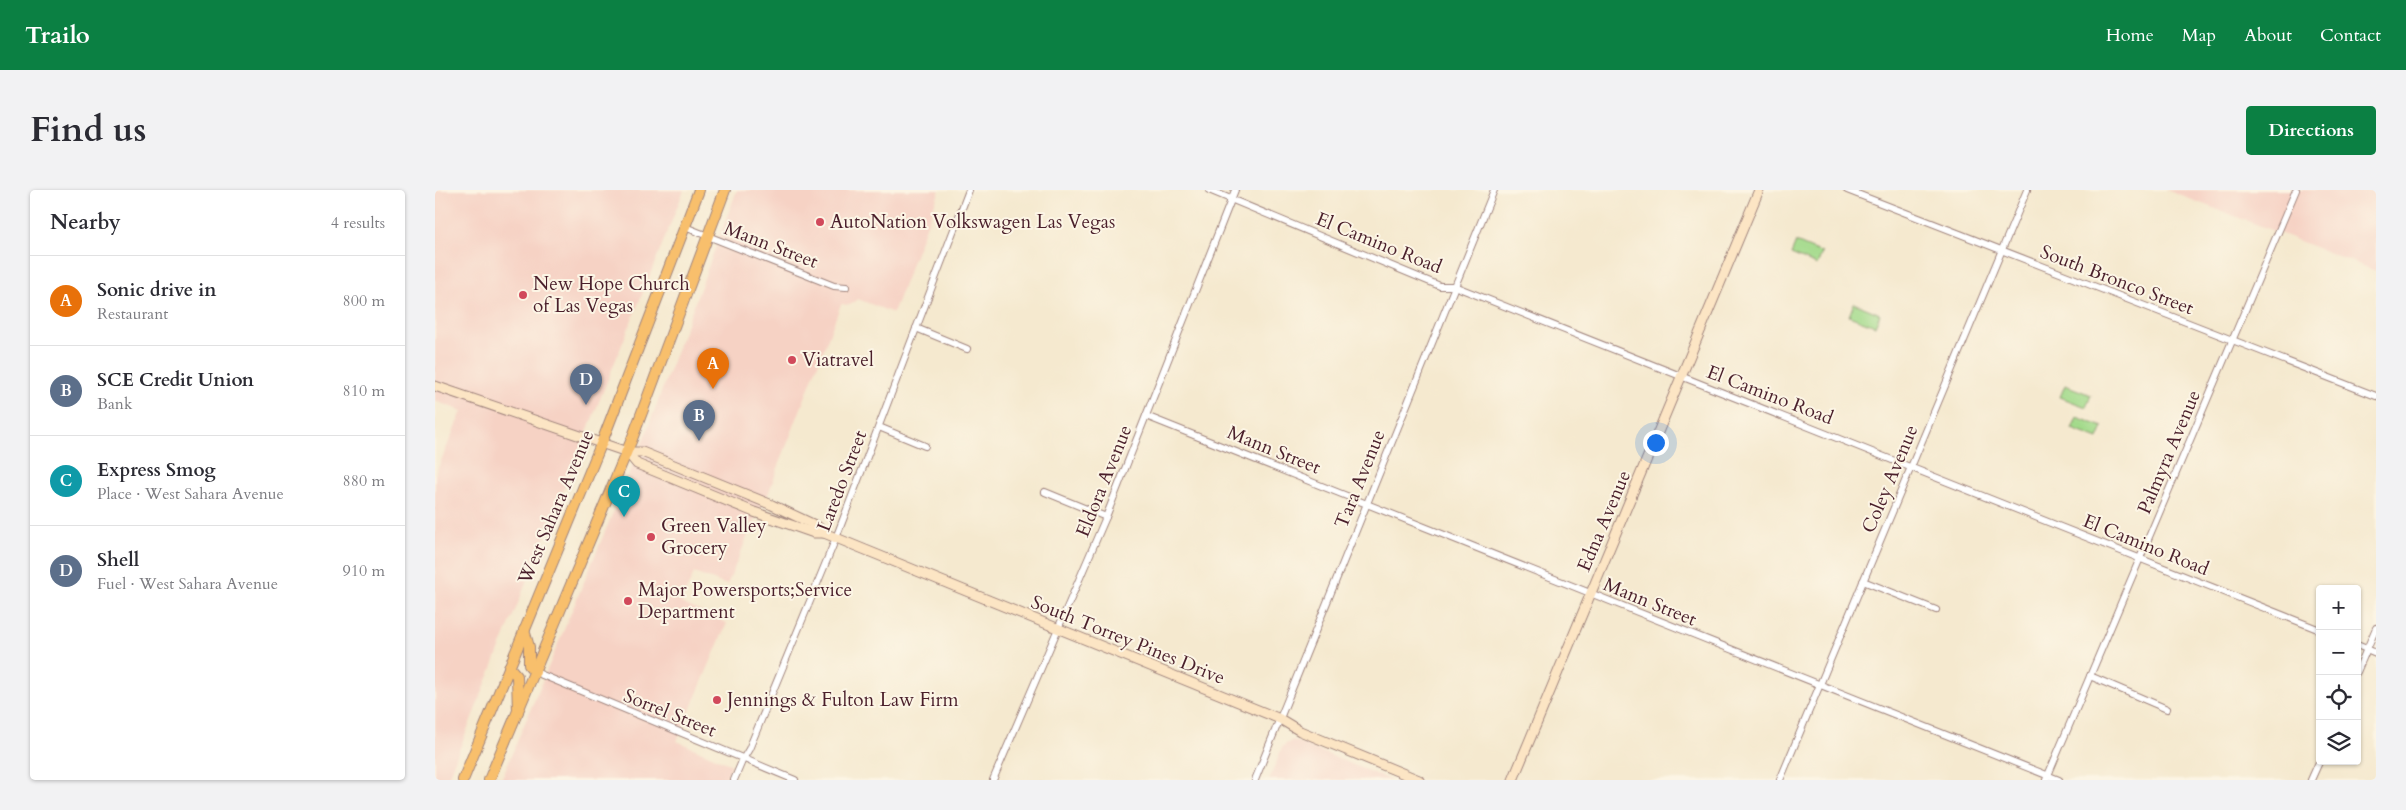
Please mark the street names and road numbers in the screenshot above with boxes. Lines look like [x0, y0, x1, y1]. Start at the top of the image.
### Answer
street label: El Camino Road [1312, 206, 1446, 280]
street label: Mann Street [720, 215, 822, 275]
street label: South Bronco Street [2037, 239, 2197, 321]
street label: El Camino Road [1703, 359, 1837, 431]
street label: Palmyra Avenue [2131, 386, 2207, 518]
street label: Mann Street [1223, 419, 1325, 481]
street label: Eldora Avenue [1070, 421, 1138, 541]
street label: Coley Avenue [1856, 421, 1924, 537]
street label: West Sahara Avenue [511, 426, 600, 589]
street label: Tara Avenue [1328, 426, 1392, 532]
street label: Laredo Street [811, 427, 873, 535]
street label: Edna Avenue [1571, 466, 1637, 576]
street label: El Camino Road [2079, 508, 2213, 582]
street label: Mann Street [1599, 571, 1701, 633]
street label: South Torrey Pines Drive [1027, 589, 1229, 691]
street label: Sorrel Street [620, 683, 720, 743]

